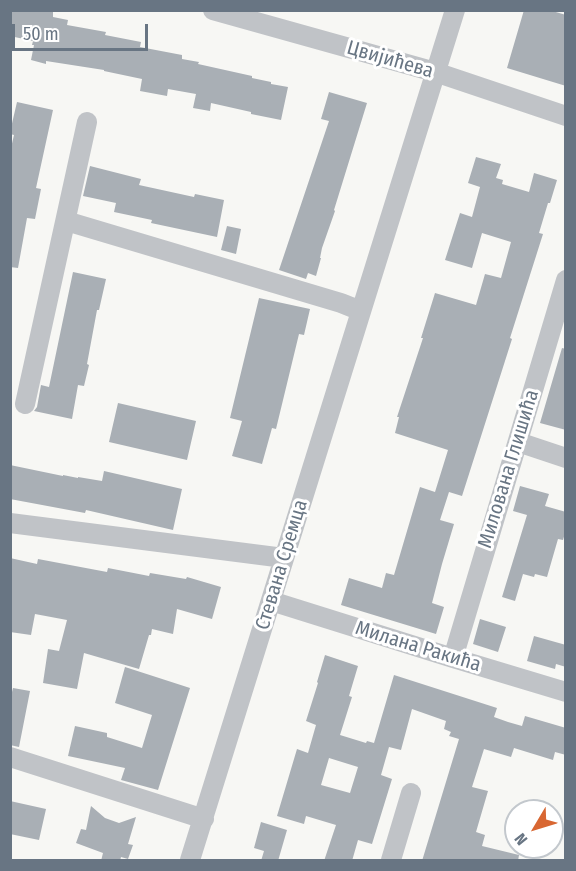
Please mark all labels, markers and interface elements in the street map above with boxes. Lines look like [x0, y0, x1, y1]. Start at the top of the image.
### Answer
scale bar [15, 12, 152, 50]
text: 50 m [23, 23, 59, 45]
street label: Цвијићева [344, 36, 436, 84]
street label: Милована Глишића [474, 387, 544, 551]
street label: Стевана Сремца [251, 497, 313, 633]
street label: Милана Ракића [352, 617, 484, 677]
north arrow [504, 799, 564, 859]
text: N [511, 830, 531, 849]

